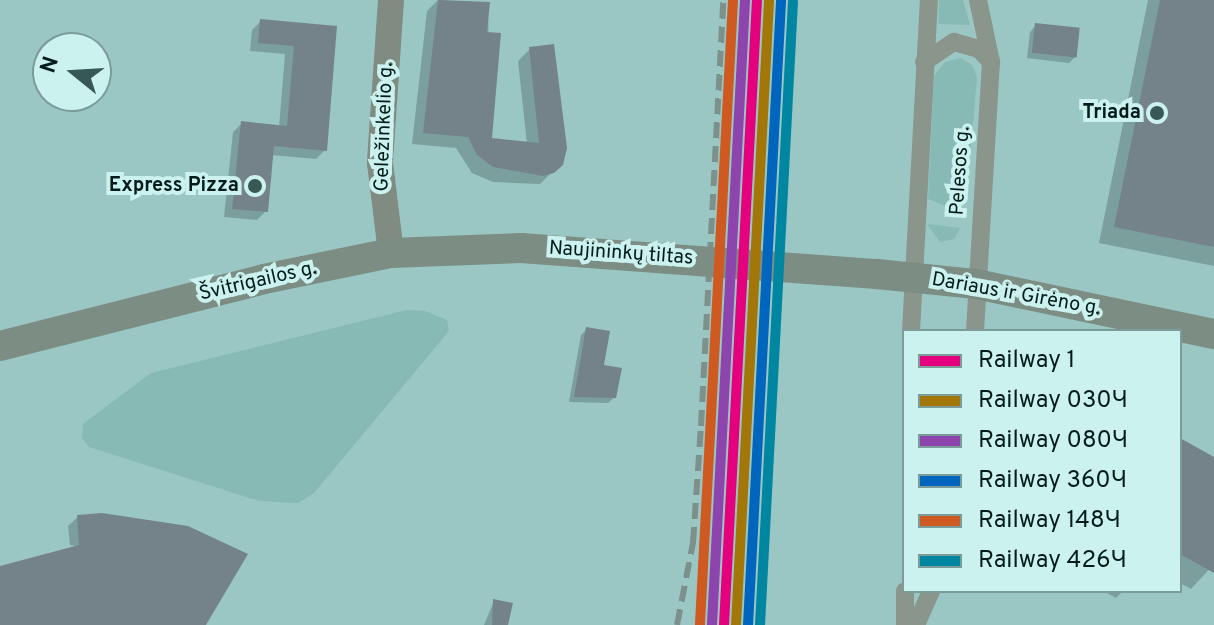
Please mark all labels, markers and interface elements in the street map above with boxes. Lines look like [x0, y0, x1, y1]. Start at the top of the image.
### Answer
north arrow [32, 32, 112, 112]
text: N [35, 53, 66, 77]
street label: Geležinkelio g. [371, 62, 399, 192]
place label: Triada [1082, 101, 1141, 125]
marker: Triada [1148, 104, 1166, 122]
street label: Pelesos g. [946, 126, 976, 216]
place label: Express Pizza [109, 174, 239, 198]
marker: Express Pizza [246, 177, 264, 195]
street label: Naujininkų tiltas [548, 237, 694, 271]
street label: Švitrigailos g. [197, 257, 319, 307]
street label: Dariaus ir Girėno g. [930, 268, 1102, 322]
legend [902, 329, 1182, 593]
text: Railway 1 [978, 346, 1076, 376]
text: Railway 030Ч [978, 386, 1128, 416]
text: Railway 080Ч [978, 426, 1128, 456]
text: Railway 360Ч [978, 466, 1127, 496]
text: Railway 148Ч [978, 506, 1121, 536]
text: Railway 426Ч [978, 546, 1127, 576]

